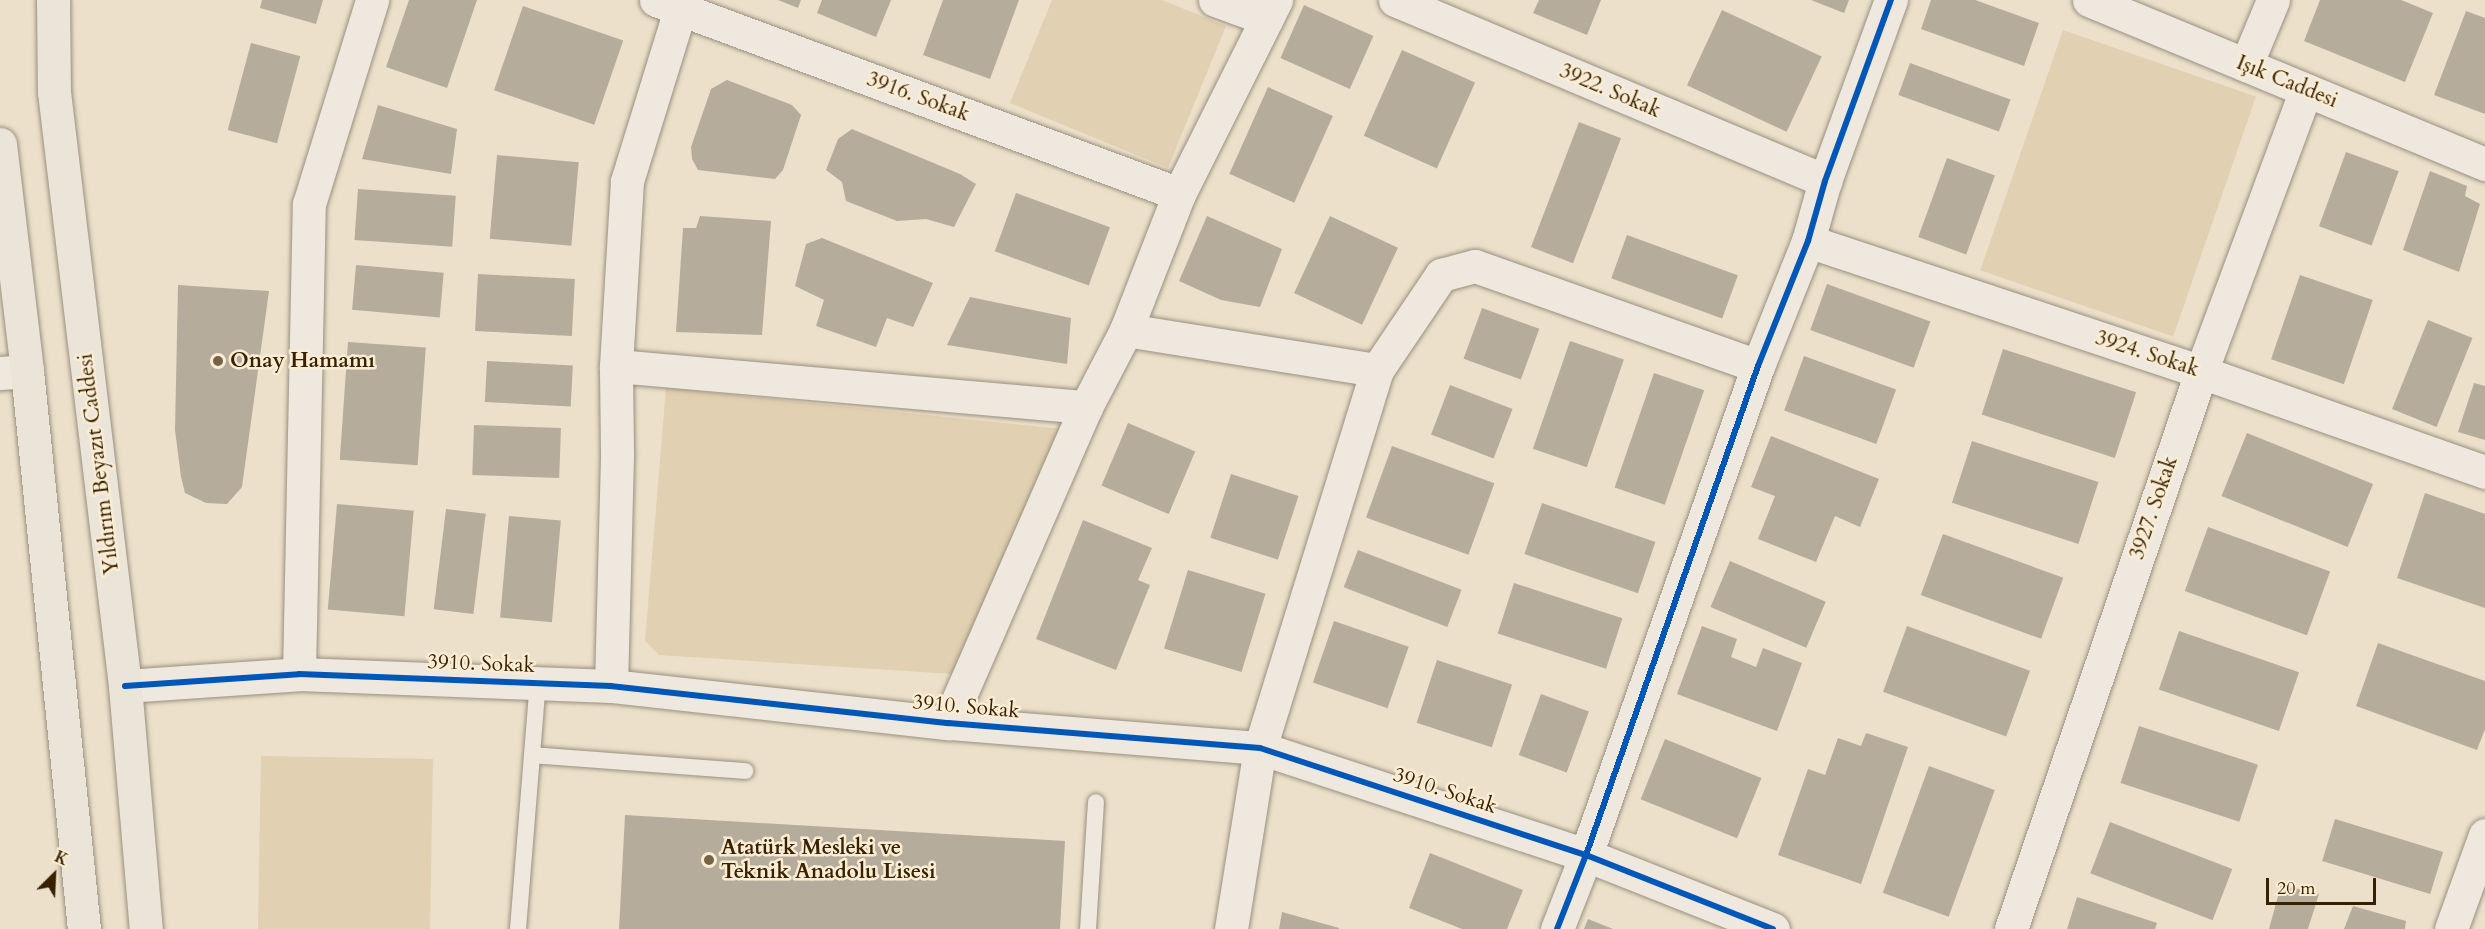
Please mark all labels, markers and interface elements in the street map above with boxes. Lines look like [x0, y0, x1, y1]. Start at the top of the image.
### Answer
street label: Işık Caddesi [2233, 50, 2341, 114]
street label: 3922. Sokak [1556, 58, 1664, 124]
street label: 3916. Sokak [863, 67, 973, 127]
street label: 3924. Sokak [2092, 325, 2202, 383]
place label: Onay Hamamı [230, 348, 375, 374]
street label: Yıldırım Beyazıt Caddesi [73, 352, 125, 576]
marker: Onay Hamamı [211, 354, 225, 368]
street label: 3927. Sokak [2125, 453, 2183, 563]
street label: 3910. Sokak [427, 650, 535, 678]
street label: 3910. Sokak [911, 690, 1021, 724]
street label: 3910. Sokak [1390, 762, 1500, 820]
place label: Atatürk Mesleki ve Teknik Anadolu Lisesi [721, 835, 936, 885]
north arrow [24, 845, 84, 905]
text: K [51, 846, 72, 871]
marker: Atatürk Mesleki ve Teknik Anadolu Lisesi [702, 853, 716, 867]
scale bar [2269, 866, 2378, 904]
text: 20 m [2277, 876, 2316, 901]

